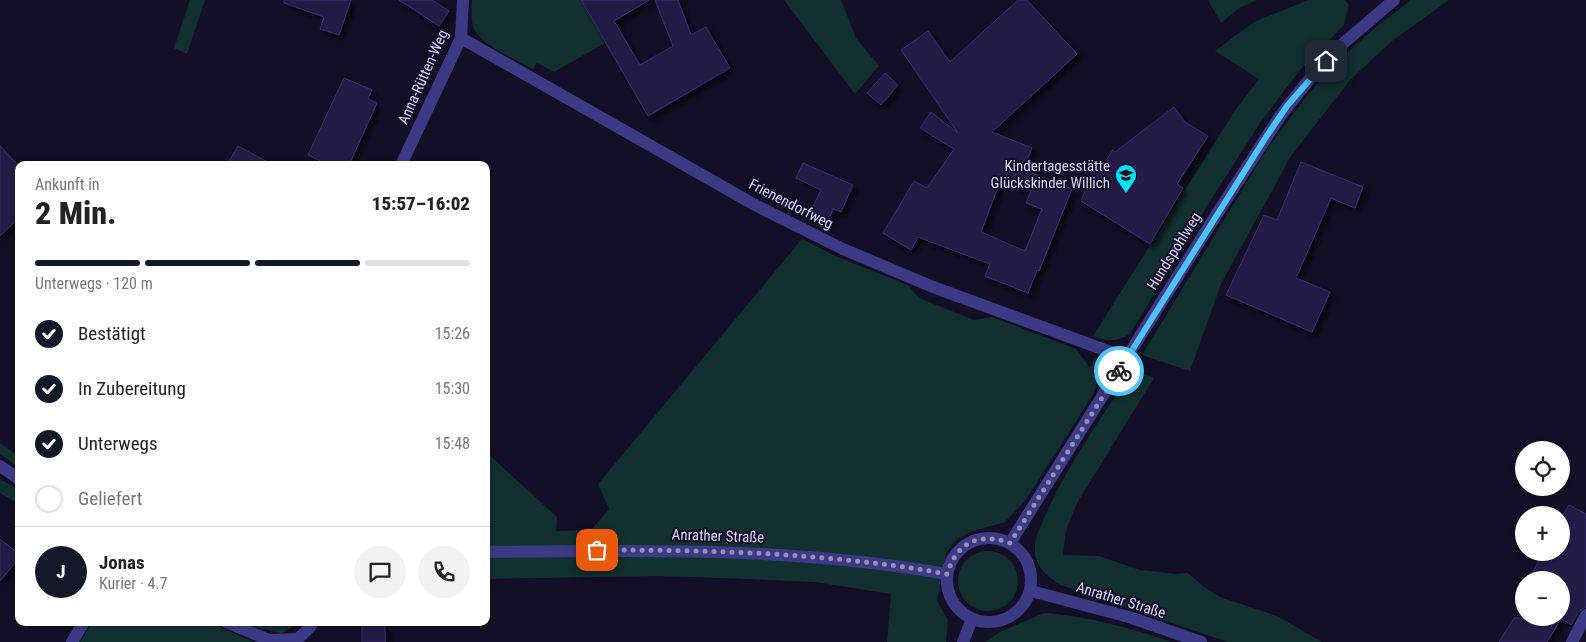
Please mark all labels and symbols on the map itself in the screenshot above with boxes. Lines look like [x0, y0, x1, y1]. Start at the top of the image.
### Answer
street label: Anna-Rütten-Weg [394, 27, 452, 127]
pin [1305, 40, 1347, 82]
place label: Kindertagesstätte Glückskinder Willich [991, 157, 1110, 192]
school or university icon: Kindertagesstätte Glückskinder Willich [1114, 163, 1138, 194]
street label: Frienendorfweg [746, 175, 836, 233]
street label: Hundspohlweg [1143, 209, 1205, 293]
courier [1094, 346, 1144, 396]
street label: Anrather Straße [671, 525, 765, 547]
pin [576, 529, 618, 571]
street label: Anrather Straße [1074, 578, 1168, 622]

